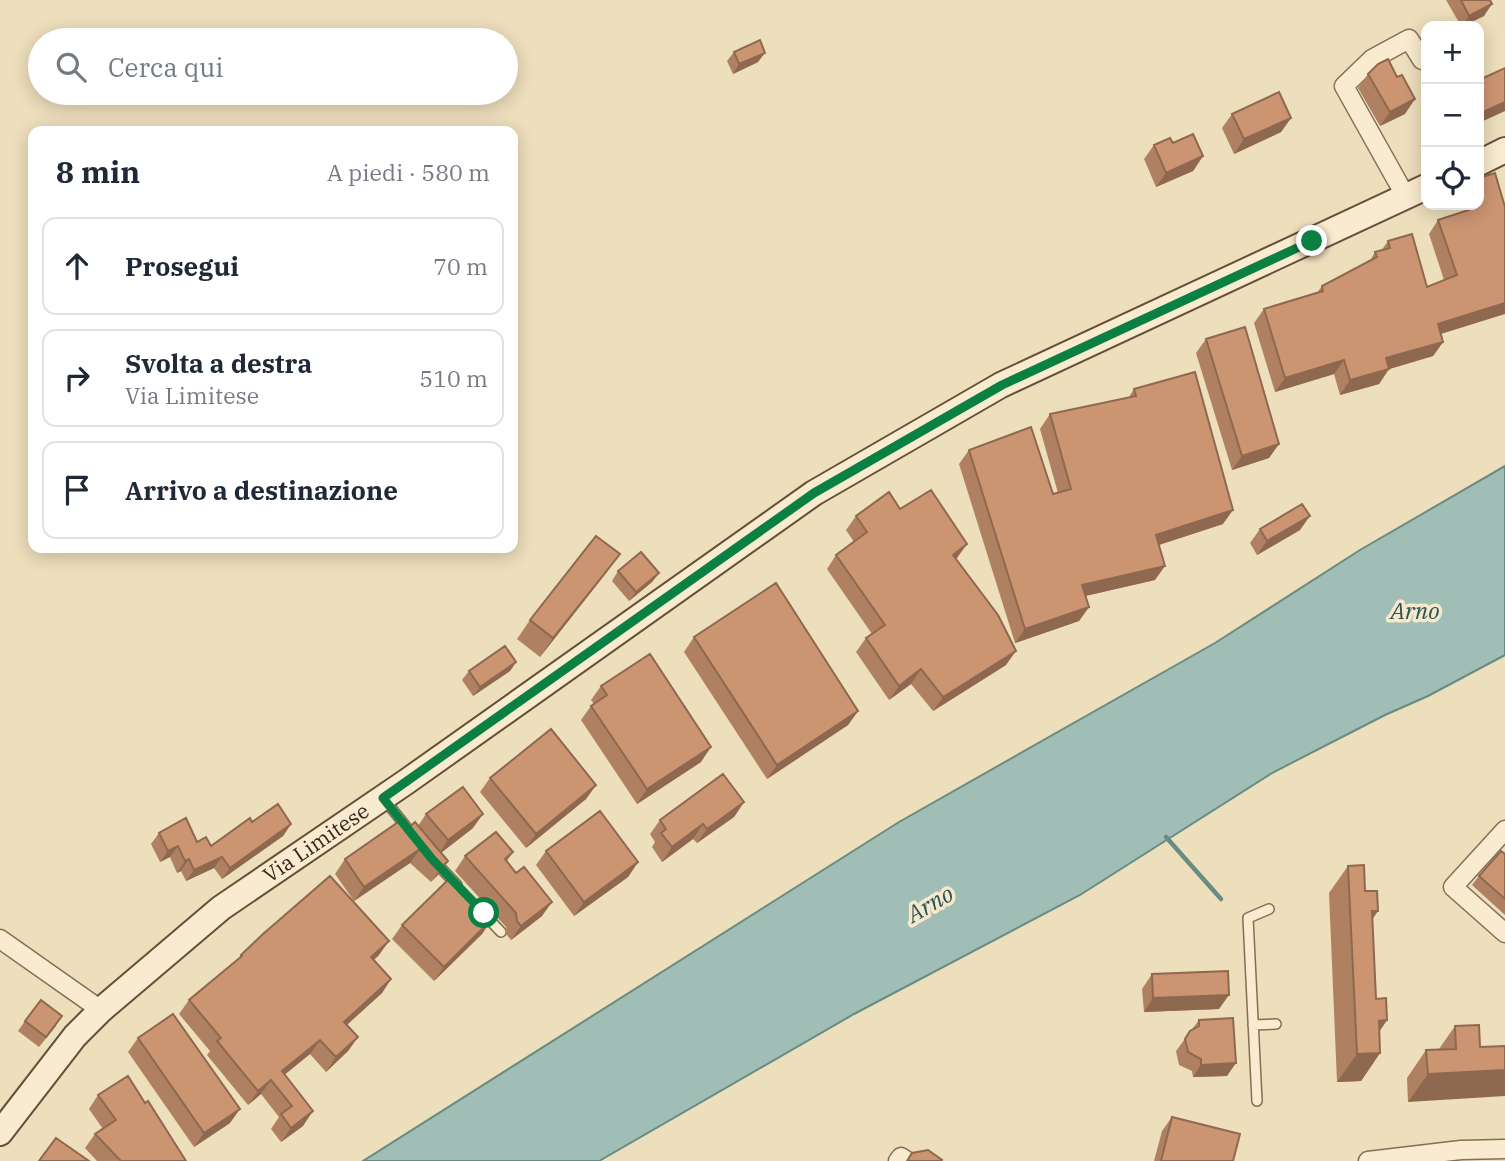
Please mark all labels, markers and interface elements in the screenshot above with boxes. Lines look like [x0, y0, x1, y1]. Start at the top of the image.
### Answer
map controls [1421, 21, 1484, 210]
button: + [1421, 21, 1484, 84]
search box [28, 28, 518, 105]
icon: search [52, 48, 90, 86]
text: Cerca qui [108, 50, 223, 84]
button: − [1421, 84, 1484, 147]
button: locate [1421, 147, 1484, 210]
text: 8 min [56, 152, 140, 191]
text: A piedi · 580 m [327, 157, 490, 187]
route end [1296, 225, 1327, 256]
icon: ahead [58, 247, 96, 285]
text: Prosegui [125, 249, 239, 283]
text: 70 m [433, 251, 488, 281]
text: Svolta a destra [125, 346, 312, 380]
icon: right [58, 359, 96, 397]
text: 510 m [419, 363, 488, 393]
text: Via Limitese [125, 380, 259, 410]
icon: arrive [58, 471, 96, 509]
text: Arrivo a destinazione [125, 473, 398, 507]
water label: Arno [1388, 595, 1440, 625]
street label: Via Limitese [257, 796, 374, 888]
water label: Arno [899, 878, 958, 929]
route start [468, 897, 499, 928]

